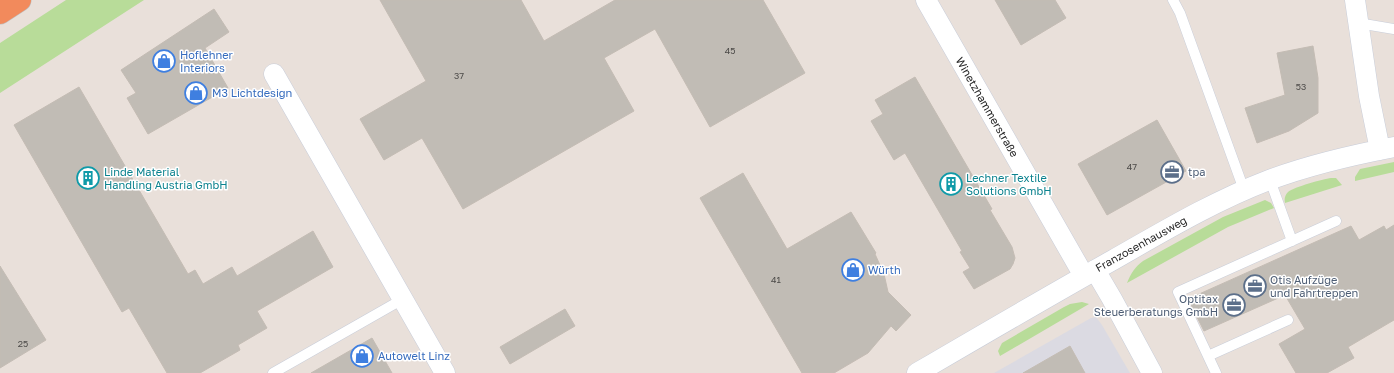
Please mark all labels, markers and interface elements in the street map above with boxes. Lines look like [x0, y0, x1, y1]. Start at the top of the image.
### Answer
house number: 45 [725, 45, 735, 56]
shop icon: Hoflehner Interiors [151, 48, 177, 74]
place label: Hoflehner Interiors [180, 48, 234, 74]
street label: Winetzhammerstraße [953, 54, 1021, 159]
house number: 37 [454, 70, 464, 81]
shop icon: M3 Lichtdesign [183, 80, 209, 106]
house number: 53 [1296, 81, 1306, 92]
place label: M3 Lichtdesign [212, 86, 292, 99]
office icon: tpa [1159, 159, 1185, 185]
house number: 47 [1127, 161, 1137, 172]
building icon: Linde Material Handling Austria GmbH [75, 165, 101, 191]
place label: Linde Material Handling Austria GmbH [104, 165, 228, 191]
place label: tpa [1188, 165, 1205, 178]
building icon: Lechner Textile Solutions GmbH [938, 171, 964, 197]
place label: Lechner Textile Solutions GmbH [966, 171, 1052, 197]
street label: Franzosenhausweg [1093, 213, 1189, 274]
shop icon: Würth [840, 257, 866, 283]
place label: Würth [868, 263, 901, 276]
office icon: Otis Aufzüge und Fahrtreppen [1242, 273, 1268, 299]
place label: Otis Aufzüge und Fahrtreppen [1270, 273, 1358, 299]
house number: 41 [771, 274, 782, 285]
place label: Optitax Steuerberatungs GmbH [1094, 292, 1218, 318]
office icon: Optitax Steuerberatungs GmbH [1221, 292, 1247, 318]
house number: 25 [18, 338, 28, 349]
shop icon: Autowelt Linz [349, 343, 375, 369]
place label: Autowelt Linz [378, 349, 450, 362]

